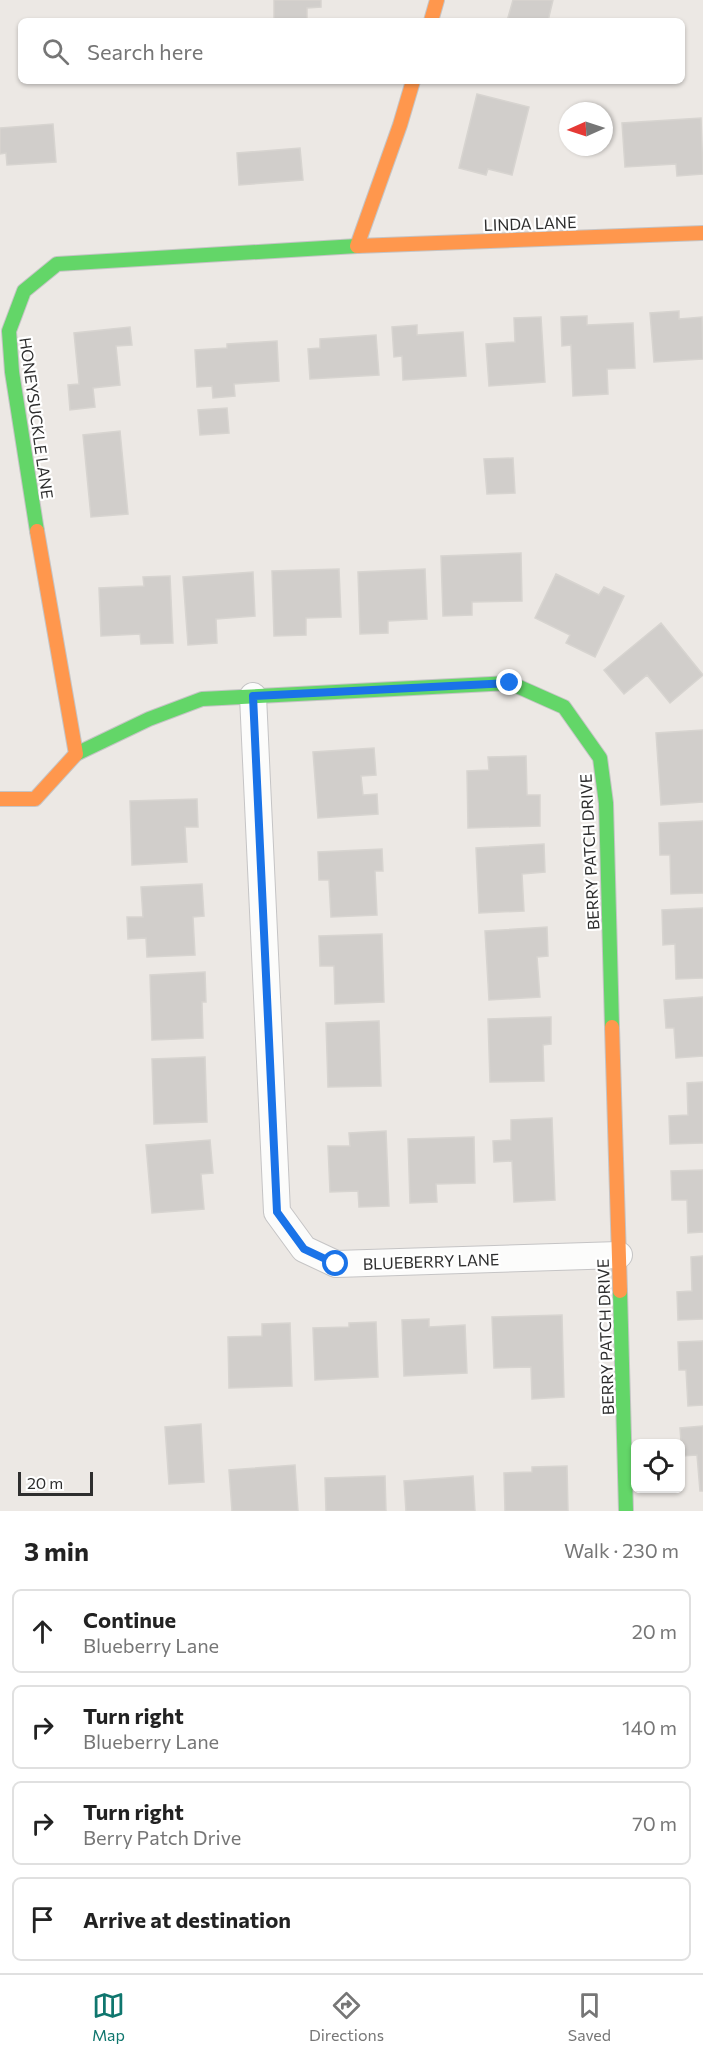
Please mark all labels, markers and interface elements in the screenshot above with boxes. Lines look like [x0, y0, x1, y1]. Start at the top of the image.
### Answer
search box [18, 18, 685, 84]
icon: search [39, 35, 72, 68]
text: Search here [87, 38, 203, 65]
north arrow [559, 102, 613, 156]
street label: LINDA LANE [483, 212, 577, 234]
street label: HONEYSUCKLE LANE [16, 336, 58, 500]
route end [496, 669, 522, 695]
street label: BERRY PATCH DRIVE [575, 773, 603, 931]
street label: BLUEBERRY LANE [362, 1249, 500, 1273]
route start [322, 1250, 348, 1276]
street label: BERRY PATCH DRIVE [593, 1259, 617, 1415]
map controls [631, 1439, 685, 1493]
button: locate [631, 1439, 685, 1493]
scale bar [18, 1469, 93, 1496]
text: 20 m [27, 1473, 63, 1492]
text: 3 min [24, 1535, 89, 1566]
text: Walk · 230 m [564, 1538, 679, 1562]
text: Continue [83, 1606, 176, 1633]
icon: ahead [26, 1615, 59, 1648]
text: 20 m [632, 1619, 677, 1643]
text: Blueberry Lane [83, 1633, 219, 1657]
text: Turn right [83, 1702, 184, 1729]
icon: right [26, 1711, 59, 1744]
text: 140 m [622, 1715, 677, 1739]
text: Blueberry Lane [83, 1729, 219, 1753]
text: Turn right [83, 1798, 184, 1825]
icon: right [26, 1807, 59, 1840]
text: 70 m [632, 1811, 677, 1835]
text: Berry Patch Drive [83, 1825, 241, 1849]
icon: arrive [26, 1903, 59, 1936]
text: Arrive at destination [83, 1906, 291, 1933]
tab: Map [92, 1989, 125, 2044]
tab: Directions [309, 1989, 384, 2044]
tab: Saved [568, 1989, 611, 2044]

